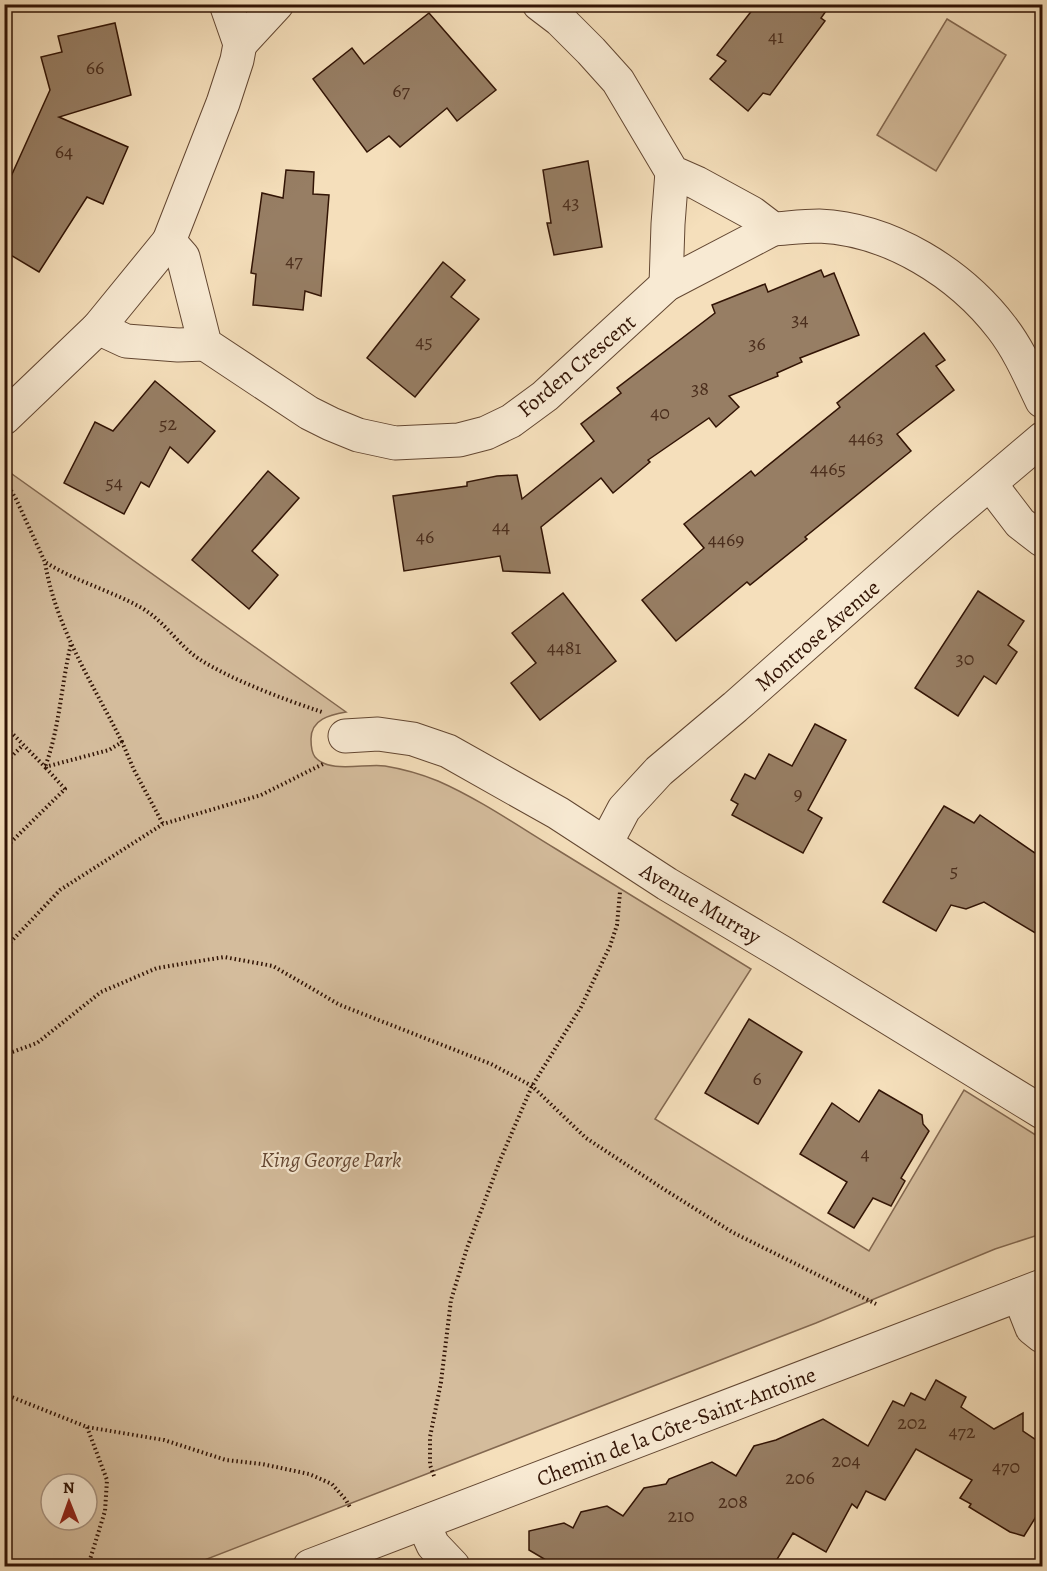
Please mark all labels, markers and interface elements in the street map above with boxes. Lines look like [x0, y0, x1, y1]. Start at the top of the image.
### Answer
house number: 41 [768, 23, 784, 50]
house number: 66 [86, 54, 104, 81]
house number: 67 [392, 77, 410, 104]
house number: 64 [55, 138, 73, 165]
house number: 43 [562, 189, 580, 216]
house number: 47 [285, 247, 303, 274]
house number: 34 [791, 306, 809, 333]
street label: Forden Crescent [511, 307, 642, 424]
house number: 45 [415, 328, 433, 355]
house number: 36 [748, 330, 766, 357]
house number: 38 [691, 375, 709, 402]
house number: 40 [650, 399, 670, 426]
house number: 52 [159, 410, 178, 437]
house number: 4463 [848, 424, 884, 451]
house number: 4465 [810, 455, 846, 482]
house number: 54 [105, 469, 123, 496]
house number: 44 [492, 513, 510, 540]
house number: 46 [416, 523, 434, 550]
house number: 4469 [708, 526, 744, 553]
street label: Montrose Avenue [749, 573, 886, 698]
house number: 4481 [547, 634, 581, 661]
house number: 30 [956, 645, 974, 672]
house number: 9 [793, 780, 803, 807]
street label: Avenue Murray [634, 855, 767, 952]
house number: 5 [950, 857, 958, 884]
house number: 6 [752, 1065, 762, 1092]
house number: 4 [860, 1140, 870, 1167]
park label: King George Park [260, 1145, 402, 1175]
street label: Chemin de la Côte-Saint-Antoine [532, 1360, 820, 1494]
house number: 202 [897, 1409, 927, 1436]
house number: 472 [949, 1418, 976, 1445]
house number: 204 [831, 1447, 861, 1474]
house number: 470 [992, 1453, 1020, 1480]
house number: 206 [785, 1464, 815, 1491]
north arrow [39, 1472, 99, 1532]
text: N [63, 1477, 75, 1499]
house number: 208 [718, 1488, 748, 1515]
house number: 210 [668, 1502, 695, 1529]

